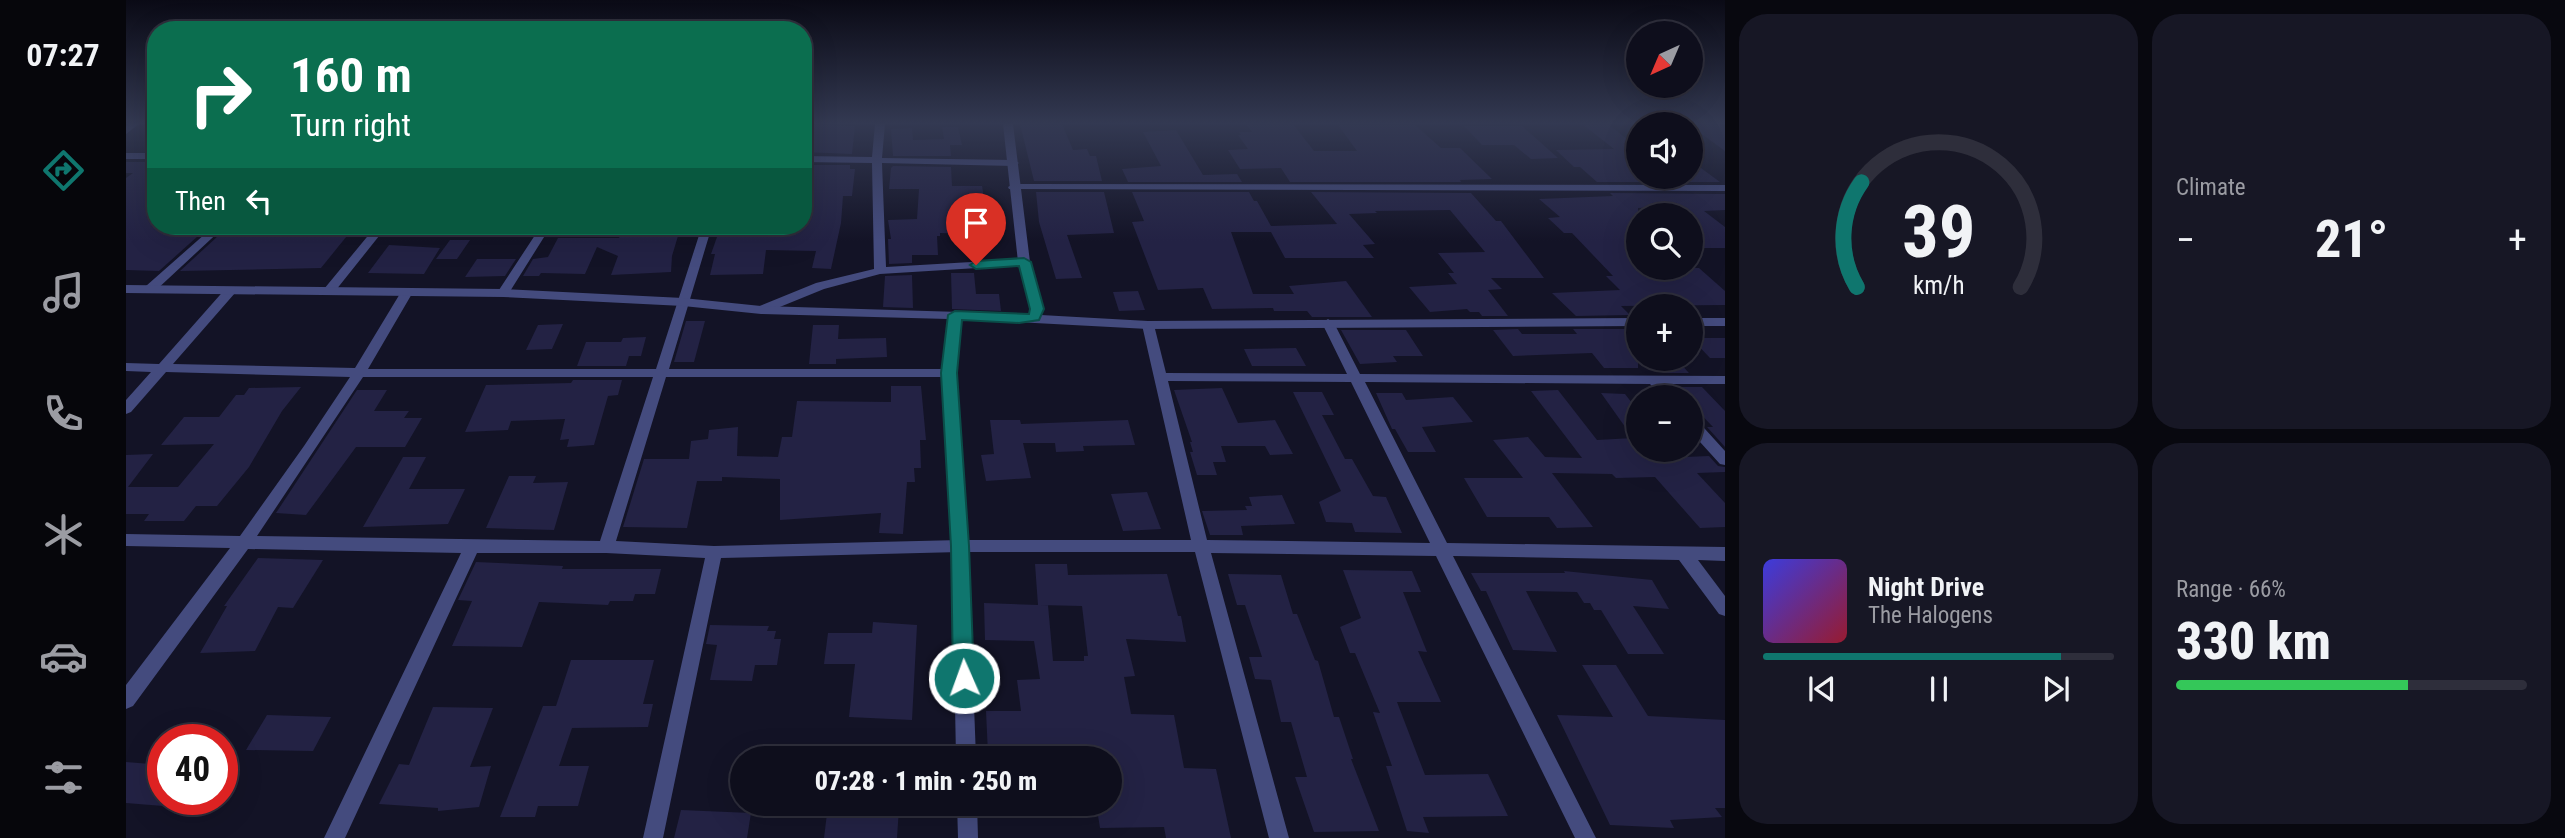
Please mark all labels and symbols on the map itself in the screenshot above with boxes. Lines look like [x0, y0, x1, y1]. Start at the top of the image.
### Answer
north arrow [1626, 21, 1703, 98]
pin [946, 193, 1006, 265]
position arrow [927, 641, 1001, 715]
speed limit sign: 40 [147, 724, 238, 815]

